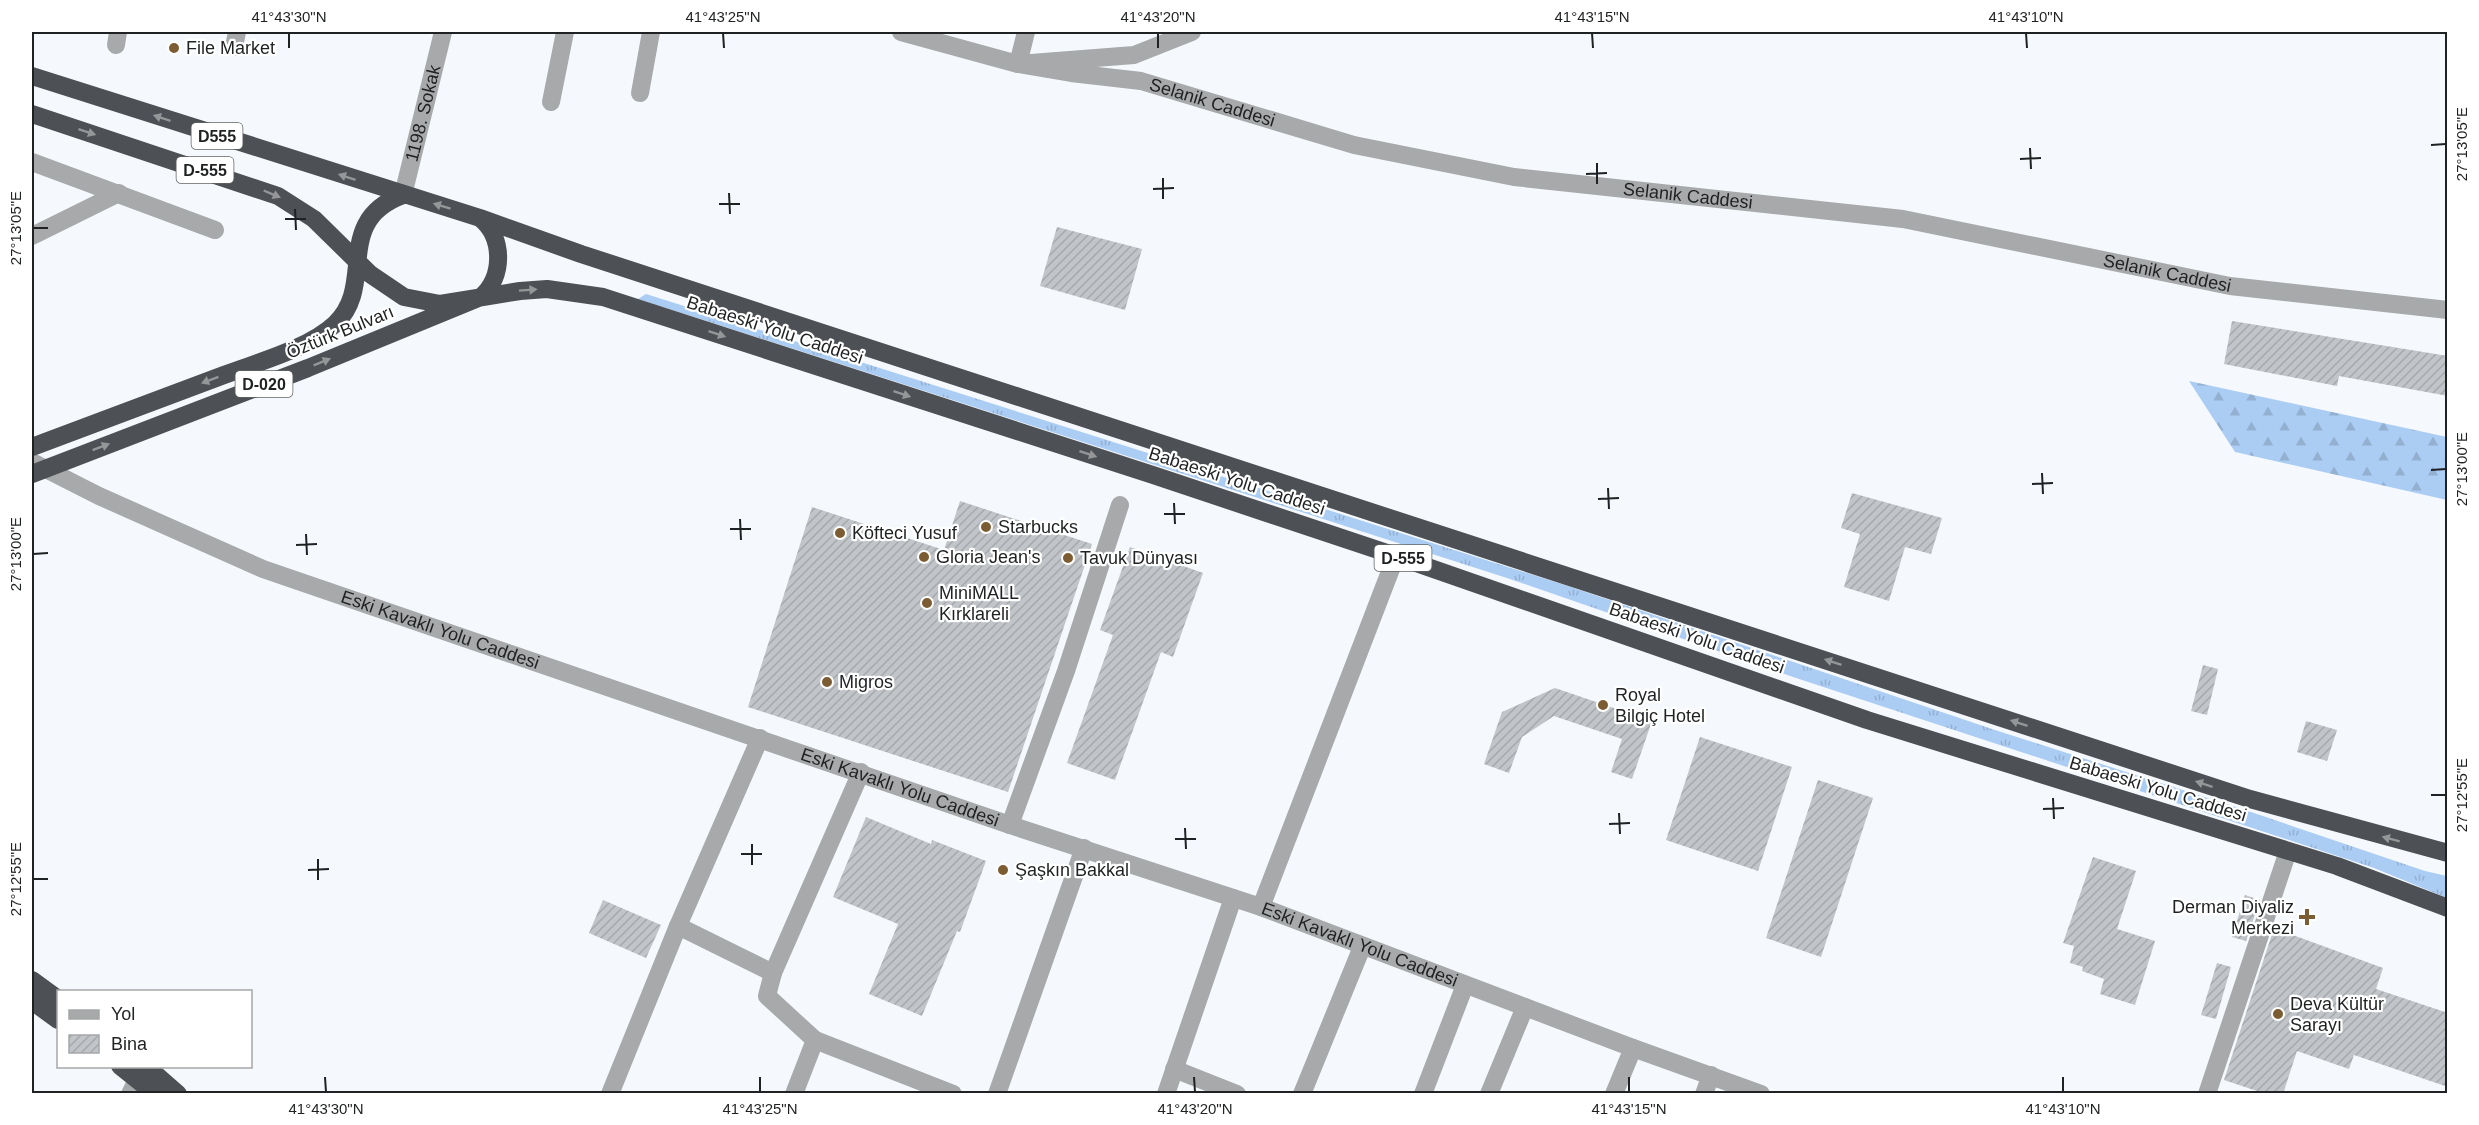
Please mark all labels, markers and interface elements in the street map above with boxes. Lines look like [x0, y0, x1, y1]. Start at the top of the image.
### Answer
text: 41°43'30"N [251, 8, 327, 25]
text: 41°43'25"N [685, 8, 761, 25]
text: 41°43'20"N [1120, 8, 1196, 25]
text: 41°43'15"N [1554, 8, 1630, 25]
text: 41°43'10"N [1988, 8, 2064, 25]
place label: File Market [186, 38, 275, 58]
marker: File Market [167, 41, 181, 55]
street label: 1198. Sokak [402, 62, 445, 164]
street label: Selanik Caddesi [1147, 74, 1278, 131]
text: 27°13'05"E [2453, 107, 2470, 181]
one-way arrow [153, 113, 171, 122]
road number: D555 [192, 123, 242, 149]
one-way arrow [78, 128, 96, 137]
road number: D-555 [176, 157, 234, 183]
one-way arrow [338, 172, 356, 181]
street label: Selanik Caddesi [1622, 179, 1754, 213]
one-way arrow [263, 189, 281, 199]
text: 27°13'05"E [7, 191, 24, 265]
one-way arrow [433, 201, 451, 210]
street label: Selanik Caddesi [2101, 250, 2233, 296]
one-way arrow [518, 286, 537, 295]
street label: Babaeski Yolu Caddesi [684, 292, 866, 368]
street label: Öztürk Bulvarı [283, 301, 397, 363]
one-way arrow [708, 330, 726, 339]
one-way arrow [313, 357, 331, 367]
road number: D-020 [236, 371, 292, 397]
one-way arrow [201, 376, 219, 386]
one-way arrow [893, 389, 911, 399]
text: 27°13'00"E [2453, 432, 2470, 506]
one-way arrow [92, 442, 110, 452]
street label: Babaeski Yolu Caddesi [1146, 443, 1328, 519]
one-way arrow [1079, 449, 1097, 459]
text: 27°13'00"E [7, 517, 24, 591]
place label: Starbucks [998, 517, 1078, 537]
marker: Starbucks [979, 520, 993, 534]
place label: Köfteci Yusuf [852, 523, 958, 543]
marker: Köfteci Yusuf [833, 526, 847, 540]
road number: D-555 [1374, 545, 1432, 571]
place label: Gloria Jean's [936, 547, 1040, 567]
place label: Tavuk Dünyası [1080, 548, 1198, 568]
marker: Gloria Jean's [917, 550, 931, 564]
marker: Tavuk Dünyası [1061, 551, 1075, 565]
place label: MiniMALL Kırklareli [939, 583, 1019, 624]
street label: Eski Kavaklı Yolu Caddesi [338, 587, 542, 673]
marker: MiniMALL Kırklareli [920, 596, 934, 610]
street label: Babaeski Yolu Caddesi [1607, 599, 1787, 677]
one-way arrow [1824, 657, 1842, 666]
place label: Migros [839, 672, 893, 692]
marker: Migros [820, 675, 834, 689]
place label: Royal Bilgiç Hotel [1615, 685, 1705, 726]
marker: Royal Bilgiç Hotel [1596, 698, 1610, 712]
one-way arrow [2010, 718, 2028, 727]
street label: Eski Kavaklı Yolu Caddesi [798, 744, 1002, 831]
street label: Babaeski Yolu Caddesi [2067, 753, 2249, 825]
text: 27°12'55"E [2453, 758, 2470, 832]
one-way arrow [2195, 778, 2213, 788]
one-way arrow [2382, 833, 2400, 843]
text: 27°12'55"E [7, 842, 24, 916]
place label: Şaşkın Bakkal [1015, 860, 1129, 880]
marker: Şaşkın Bakkal [996, 863, 1010, 877]
place label: Derman Diyaliz Merkezi [2172, 897, 2294, 938]
street label: Eski Kavaklı Yolu Caddesi [1259, 898, 1461, 991]
marker: Derman Diyaliz Merkezi [2298, 908, 2316, 926]
legend [57, 990, 252, 1068]
place label: Deva Kültür Sarayı [2290, 994, 2384, 1035]
text: Yol [111, 1004, 135, 1024]
marker: Deva Kültür Sarayı [2271, 1007, 2285, 1021]
text: Bina [111, 1034, 148, 1054]
text: 41°43'30"N [288, 1100, 364, 1117]
text: 41°43'25"N [722, 1100, 798, 1117]
text: 41°43'20"N [1157, 1100, 1233, 1117]
text: 41°43'15"N [1591, 1100, 1667, 1117]
text: 41°43'10"N [2025, 1100, 2101, 1117]

